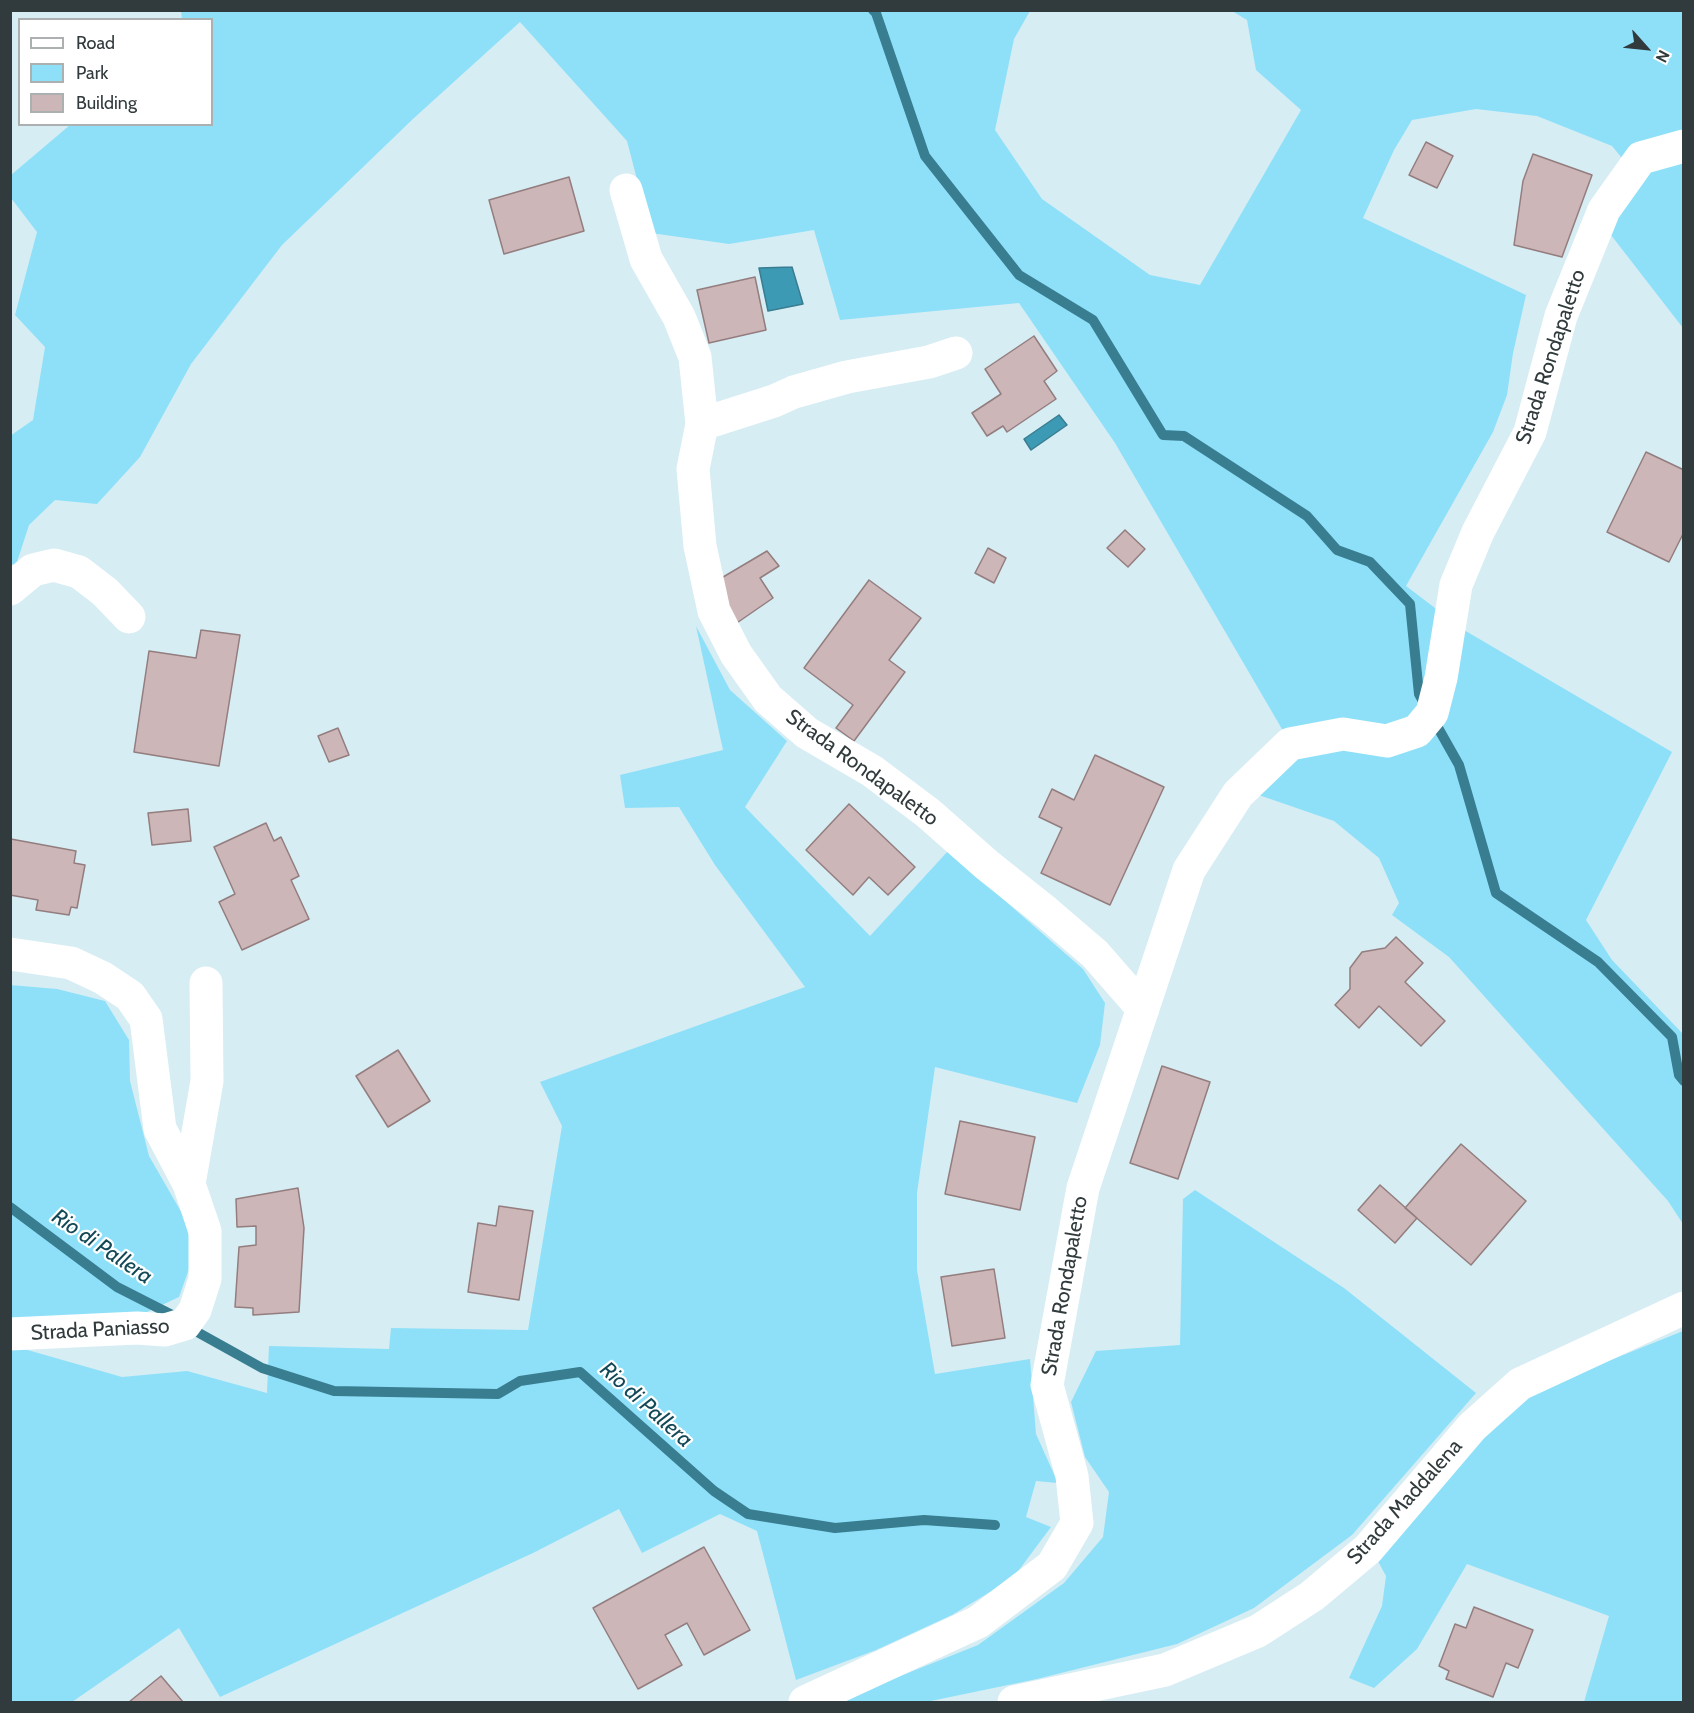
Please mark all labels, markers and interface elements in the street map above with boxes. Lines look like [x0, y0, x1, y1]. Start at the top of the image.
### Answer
legend [18, 18, 213, 126]
north arrow [1616, 18, 1676, 78]
text: Road [76, 32, 115, 54]
text: N [1651, 47, 1674, 66]
text: Park [76, 62, 108, 84]
text: Building [76, 92, 137, 114]
street label: Strada Rondapaletto [1511, 266, 1591, 448]
street label: Strada Rondapaletto [781, 704, 943, 832]
street label: Strada Rondapaletto [1037, 1194, 1093, 1378]
water label: Rio di Pallera [47, 1204, 157, 1290]
street label: Strada Paniasso [30, 1314, 170, 1346]
water label: Rio di Pallera [594, 1357, 698, 1453]
street label: Strada Maddalena [1342, 1434, 1468, 1570]

